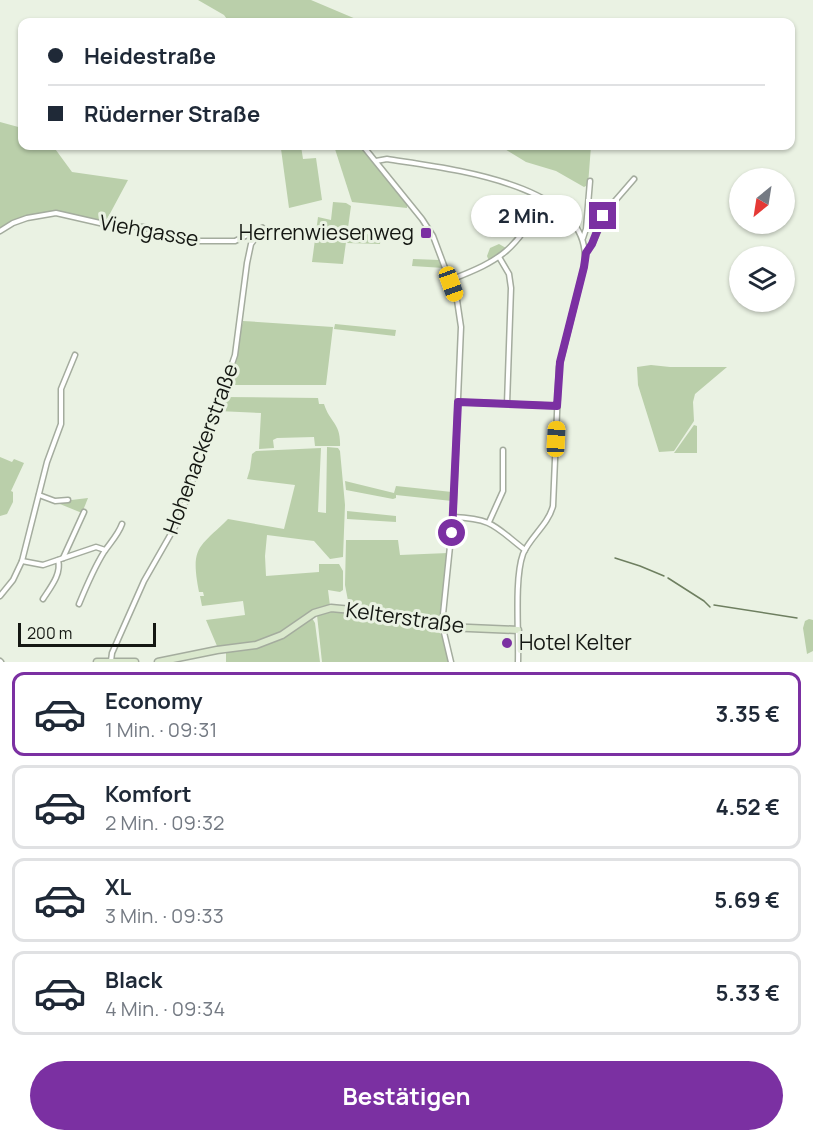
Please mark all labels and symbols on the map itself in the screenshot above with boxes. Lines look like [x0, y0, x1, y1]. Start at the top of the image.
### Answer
north arrow [729, 168, 795, 234]
callout: 2 Min. [471, 195, 582, 237]
route end [589, 202, 616, 229]
street label: Viehgasse [97, 208, 201, 253]
place label: Herrenwiesenweg [239, 218, 414, 246]
marker: Herrenwiesenweg [419, 226, 433, 240]
car [436, 264, 466, 304]
street label: Hohenackerstraße [156, 359, 244, 538]
car [546, 421, 566, 457]
route start [438, 519, 465, 546]
street label: Kelterstraße [344, 595, 466, 639]
scale bar [18, 620, 156, 648]
place label: Hotel Kelter [519, 628, 632, 656]
marker: Hotel Kelter [500, 636, 514, 650]

